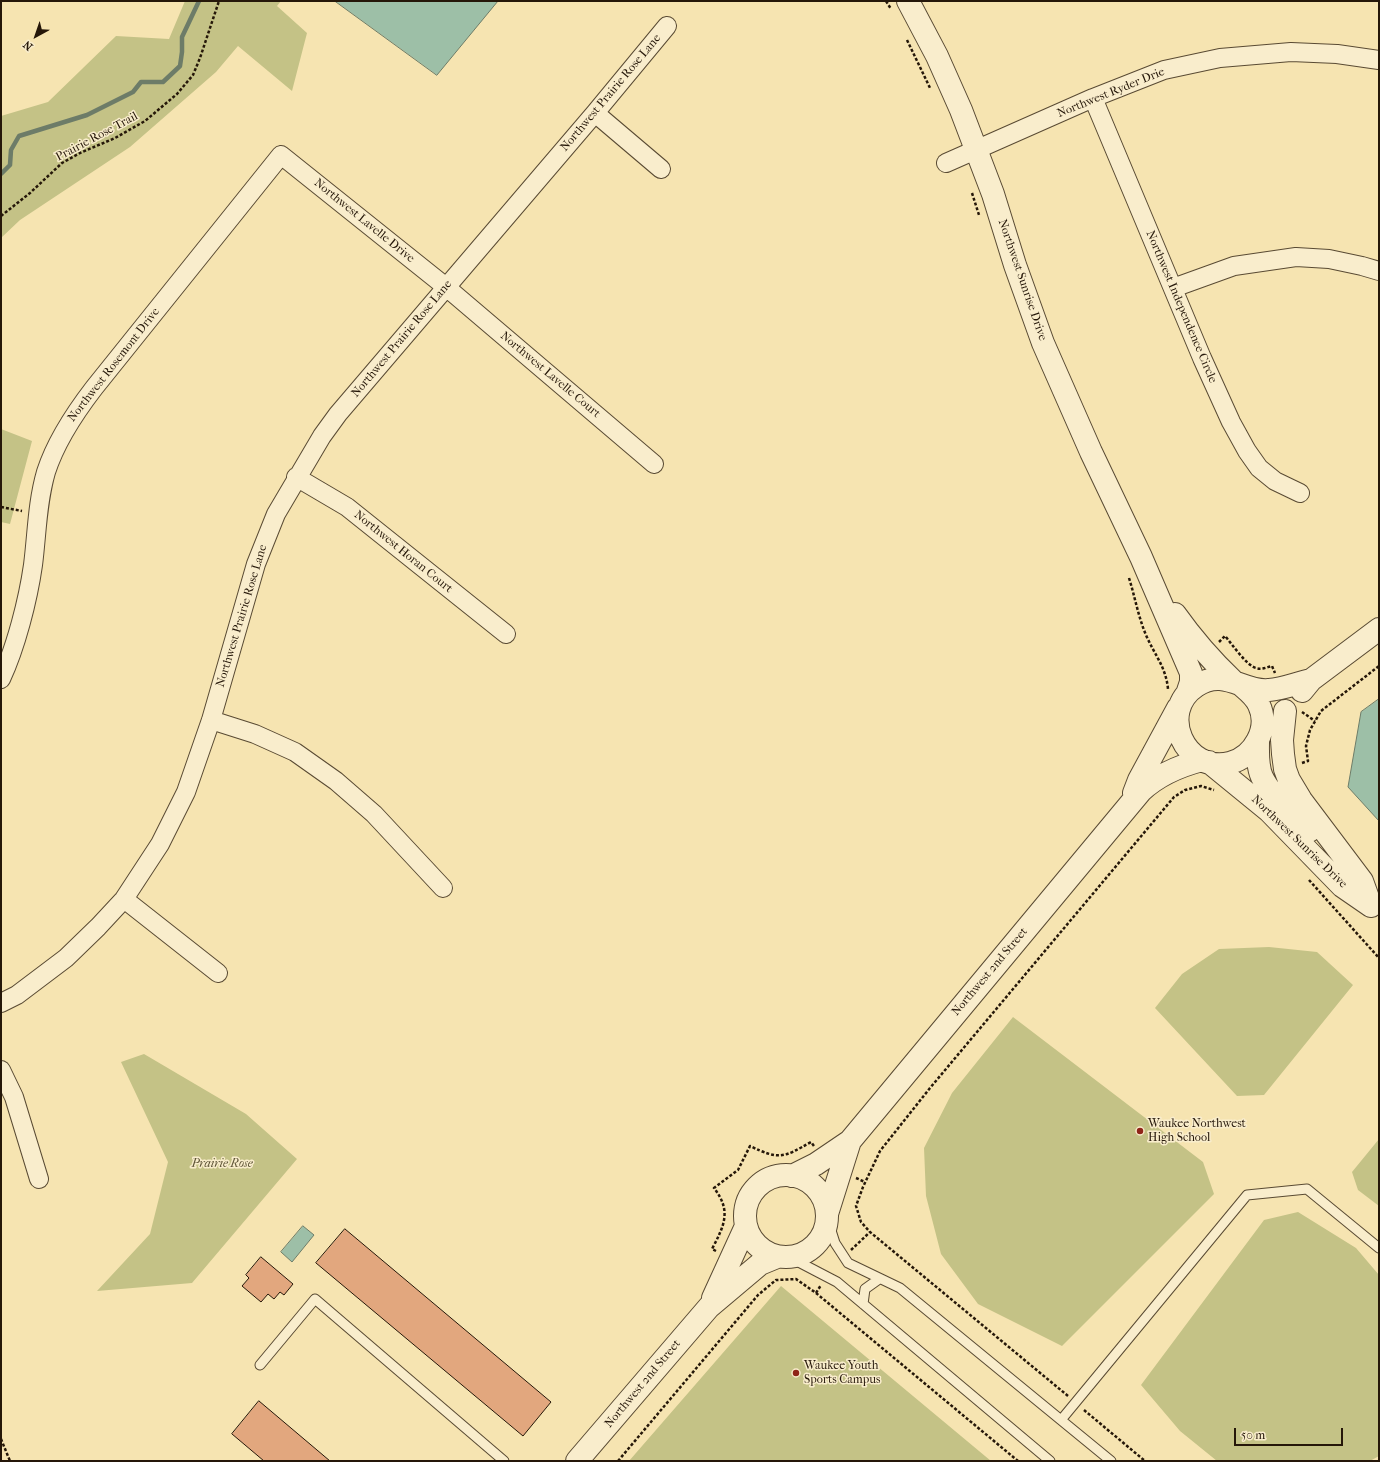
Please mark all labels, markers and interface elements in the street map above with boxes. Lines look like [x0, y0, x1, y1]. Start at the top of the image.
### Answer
north arrow [16, 16, 56, 56]
street label: Northwest Prairie Rose Lane [558, 31, 664, 155]
text: N [21, 38, 35, 53]
street label: Northwest Ryder Drie [1055, 65, 1167, 121]
street label: Prairie Rose Trail [54, 109, 140, 165]
street label: Northwest Lavelle Drive [311, 176, 417, 266]
street label: Northwest Sunrise Drive [994, 217, 1050, 343]
street label: Northwest Independence Circle [1142, 229, 1220, 385]
street label: Northwest Prairie Rose Lane [349, 277, 455, 401]
street label: Northwest Rosemont Drive [65, 305, 163, 425]
street label: Northwest Lavelle Court [497, 329, 603, 421]
street label: Northwest Horan Court [351, 508, 455, 596]
street label: Northwest Prairie Rose Lane [213, 543, 271, 689]
street label: Northwest Sunrise Drive [1248, 793, 1350, 891]
street label: Northwest 2nd Street [949, 925, 1031, 1019]
place label: Waukee Northwest High School [1148, 1117, 1246, 1145]
marker: Waukee Northwest High School [1135, 1126, 1145, 1136]
park label: Prairie Rose [191, 1157, 253, 1171]
street label: Northwest 2nd Street [602, 1337, 684, 1431]
place label: Waukee Youth Sports Campus [804, 1359, 880, 1387]
marker: Waukee Youth Sports Campus [791, 1368, 801, 1378]
scale bar [1236, 1420, 1345, 1446]
text: 50 m [1241, 1428, 1265, 1442]

